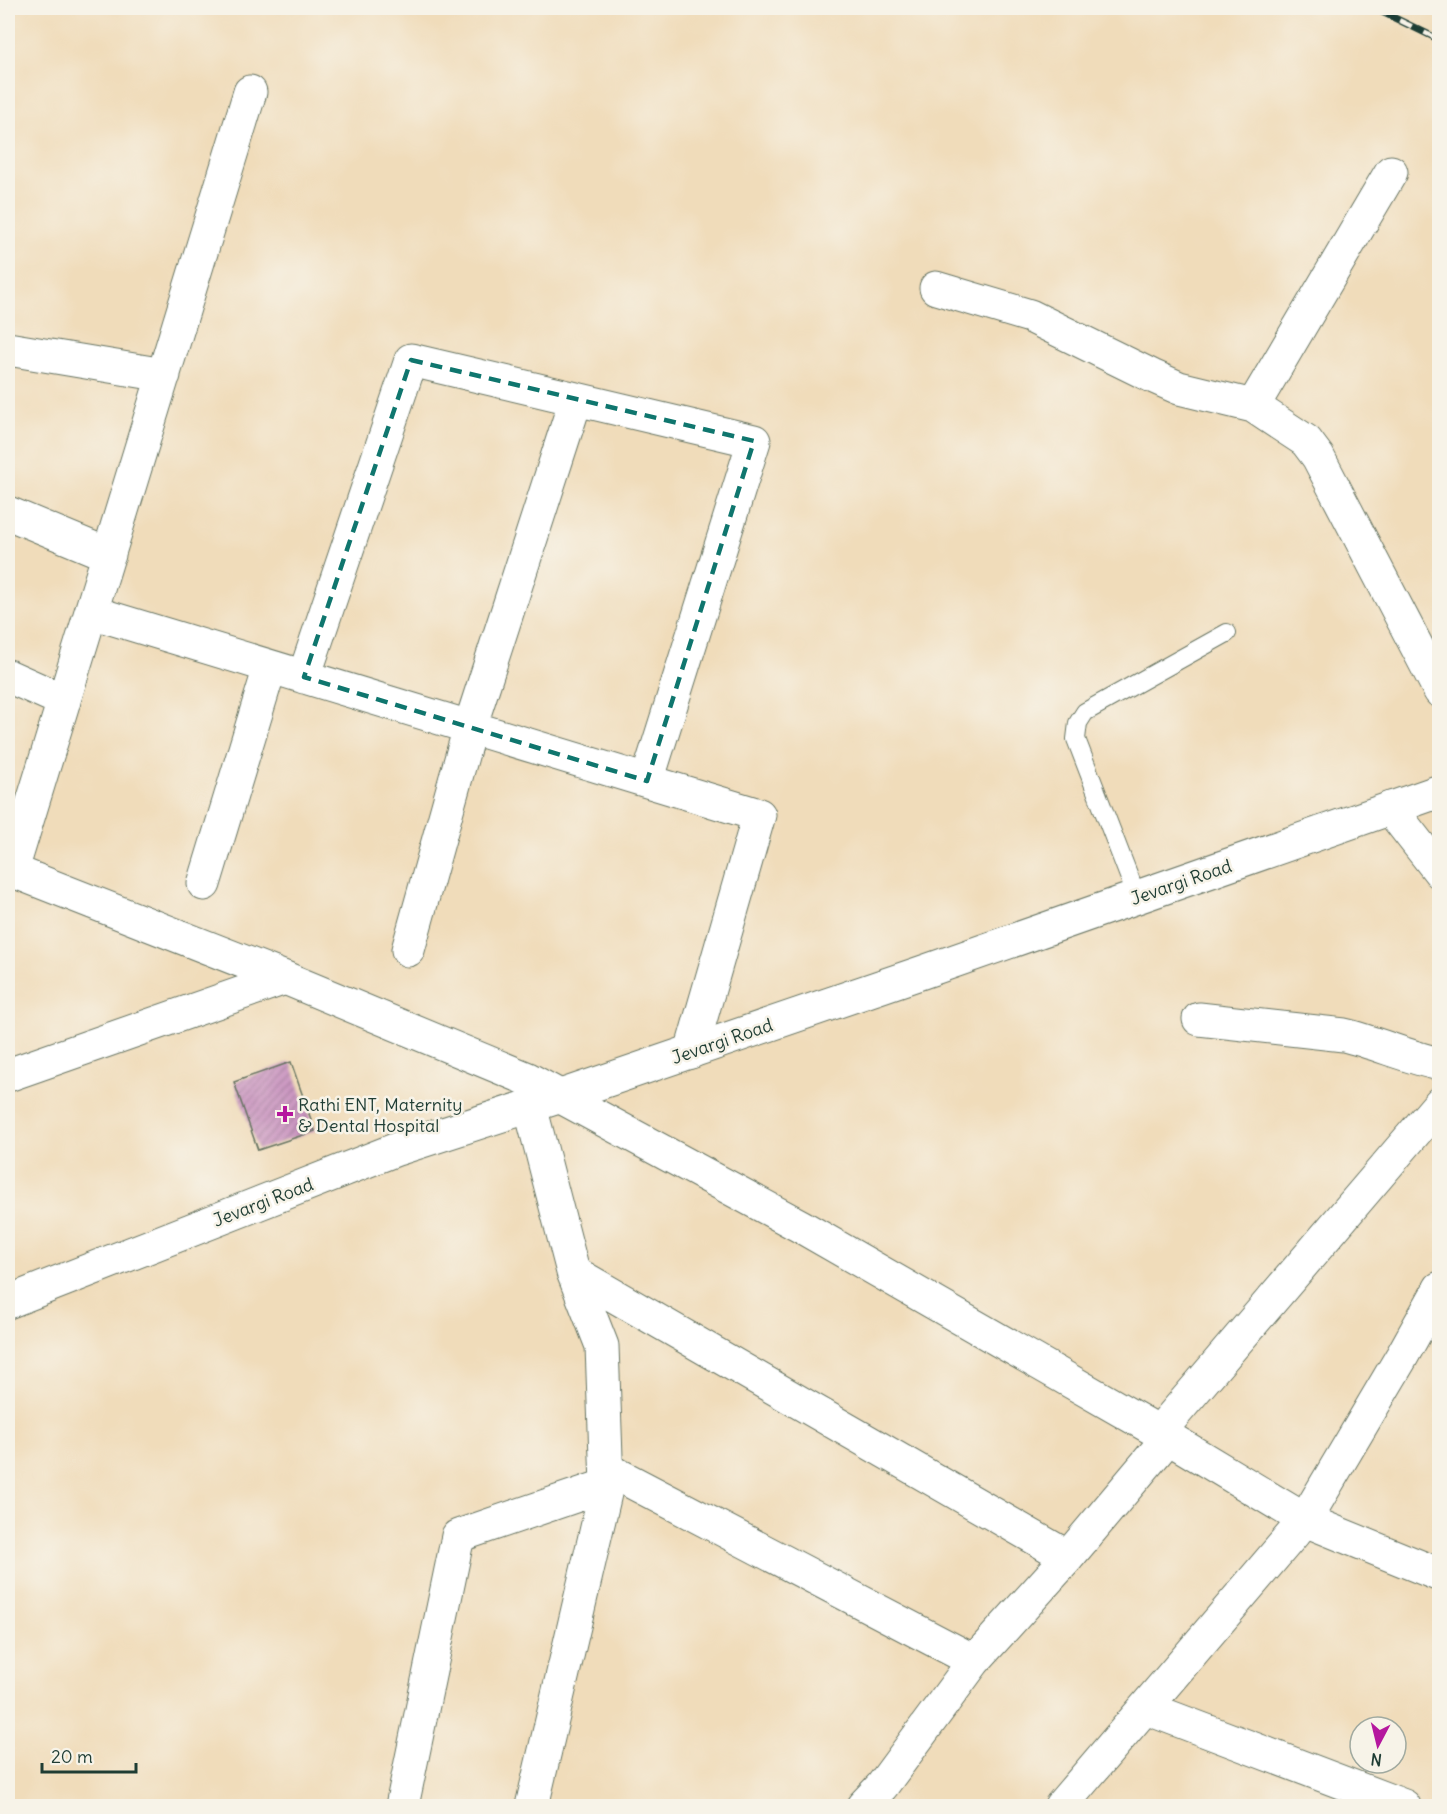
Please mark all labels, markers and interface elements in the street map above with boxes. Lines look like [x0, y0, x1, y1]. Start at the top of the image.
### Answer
street label: Jevargi Road [1127, 854, 1235, 910]
street label: Jevargi Road [668, 1013, 776, 1069]
place label: Rathi ENT, Maternity & Dental Hospital [298, 1093, 463, 1137]
marker: Rathi ENT, Maternity & Dental Hospital [276, 1105, 294, 1123]
street label: Jevargi Road [210, 1172, 317, 1232]
north arrow [1348, 1715, 1408, 1775]
scale bar [42, 1736, 136, 1774]
text: 20 m [51, 1745, 93, 1768]
text: N [1369, 1749, 1383, 1770]

